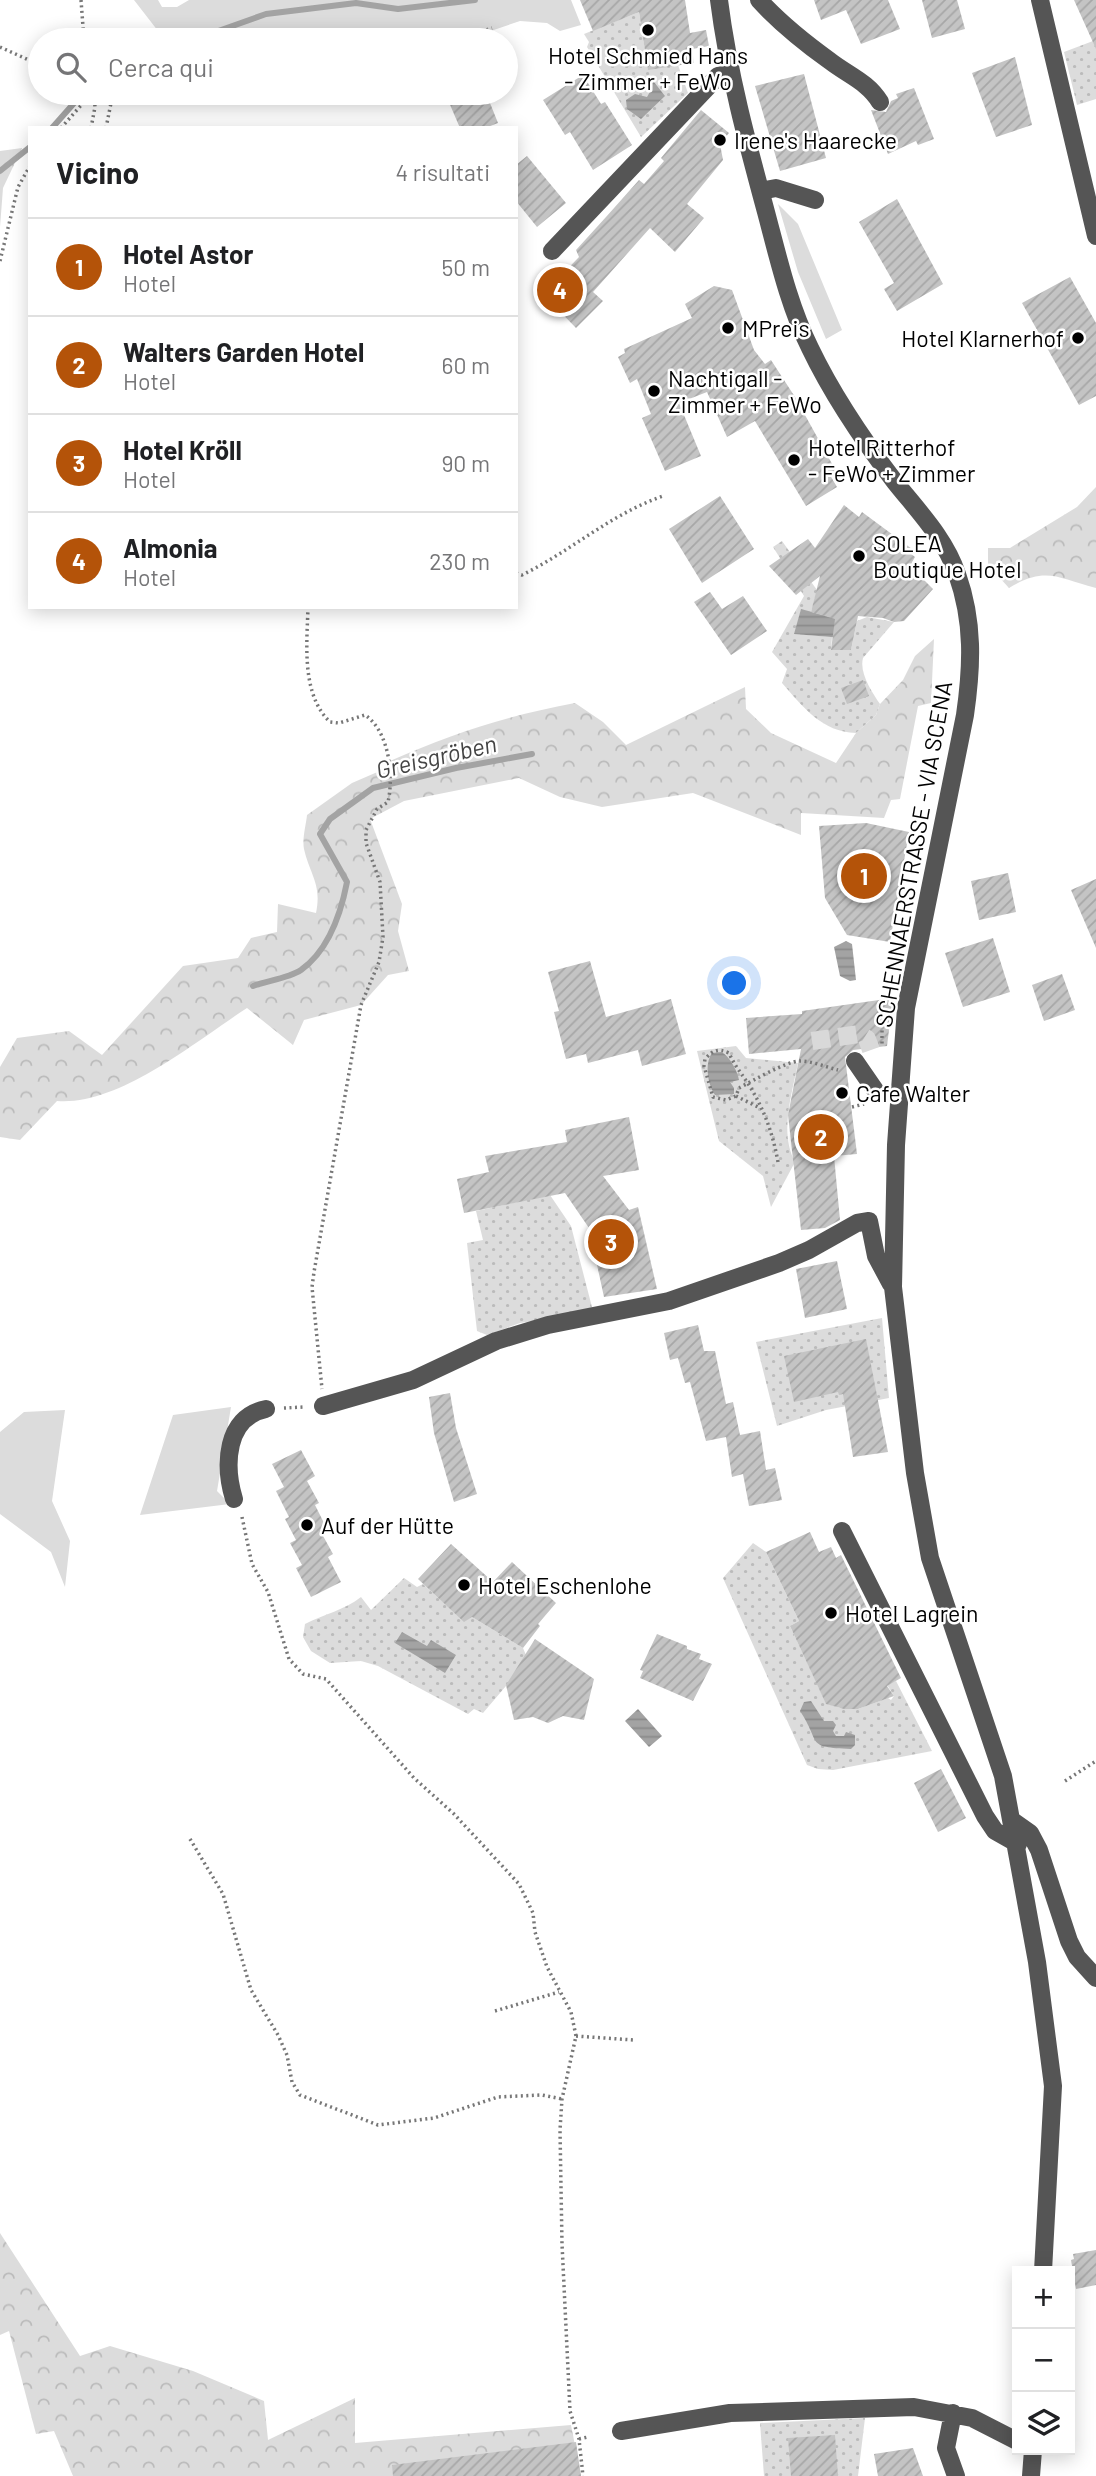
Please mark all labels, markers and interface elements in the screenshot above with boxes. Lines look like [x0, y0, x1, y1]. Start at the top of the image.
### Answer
marker: Hotel Schmied Hans - Zimmer + FeWo [640, 22, 656, 38]
search box [28, 28, 518, 105]
place label: Hotel Schmied Hans - Zimmer + FeWo [548, 41, 748, 95]
icon: search [52, 48, 90, 86]
text: Cerca qui [108, 51, 214, 82]
place label: Irene's Haarecke [734, 126, 897, 154]
marker: Irene's Haarecke [712, 132, 728, 148]
text: Vicino [56, 154, 139, 190]
text: 4 risultati [396, 158, 490, 186]
text: Hotel Astor [123, 238, 254, 269]
text: 1 [75, 253, 83, 281]
text: 50 m [442, 253, 490, 281]
pin: 4 [537, 264, 583, 316]
text: Hotel [123, 269, 176, 297]
place label: MPreis [742, 314, 810, 342]
marker: MPreis [720, 320, 736, 336]
place label: Hotel Klarnerhof [901, 324, 1064, 352]
marker: Hotel Klarnerhof [1070, 330, 1086, 346]
text: Walters Garden Hotel [123, 336, 364, 367]
text: 2 [73, 351, 85, 379]
text: 60 m [442, 351, 490, 379]
place label: Nachtigall - Zimmer + FeWo [668, 364, 822, 418]
text: Hotel [123, 367, 176, 395]
marker: Nachtigall - Zimmer + FeWo [646, 383, 662, 399]
place label: Hotel Ritterhof - FeWo + Zimmer [808, 433, 976, 487]
text: Hotel Kröll [123, 434, 242, 465]
text: 3 [73, 449, 85, 477]
text: 90 m [441, 449, 490, 477]
marker: Hotel Ritterhof - FeWo + Zimmer [786, 452, 802, 468]
text: Hotel [123, 465, 176, 493]
place label: SOLEA Boutique Hotel [873, 529, 1021, 583]
text: Almonia [123, 532, 217, 563]
text: 4 [72, 547, 86, 575]
text: 230 m [429, 547, 490, 575]
marker: SOLEA Boutique Hotel [851, 548, 867, 564]
text: Hotel [123, 563, 176, 591]
street label: SCHENNAERSTRASSE - VIA SCENA [869, 679, 957, 1029]
water label: Greisgröben [373, 728, 499, 784]
pin: 1 [841, 850, 887, 902]
your location [717, 966, 751, 1000]
place label: Cafe Walter [856, 1079, 971, 1107]
marker: Cafe Walter [834, 1085, 850, 1101]
pin: 2 [798, 1111, 844, 1163]
pin: 3 [588, 1216, 634, 1268]
place label: Auf der Hütte [321, 1511, 454, 1539]
marker: Auf der Hütte [299, 1517, 315, 1533]
place label: Hotel Eschenlohe [478, 1571, 652, 1599]
marker: Hotel Eschenlohe [456, 1577, 472, 1593]
place label: Hotel Lagrein [845, 1599, 979, 1627]
marker: Hotel Lagrein [823, 1605, 839, 1621]
map controls [1012, 2266, 1075, 2455]
button: + [1012, 2266, 1075, 2329]
button: − [1012, 2329, 1075, 2392]
button: layers [1012, 2392, 1075, 2455]

